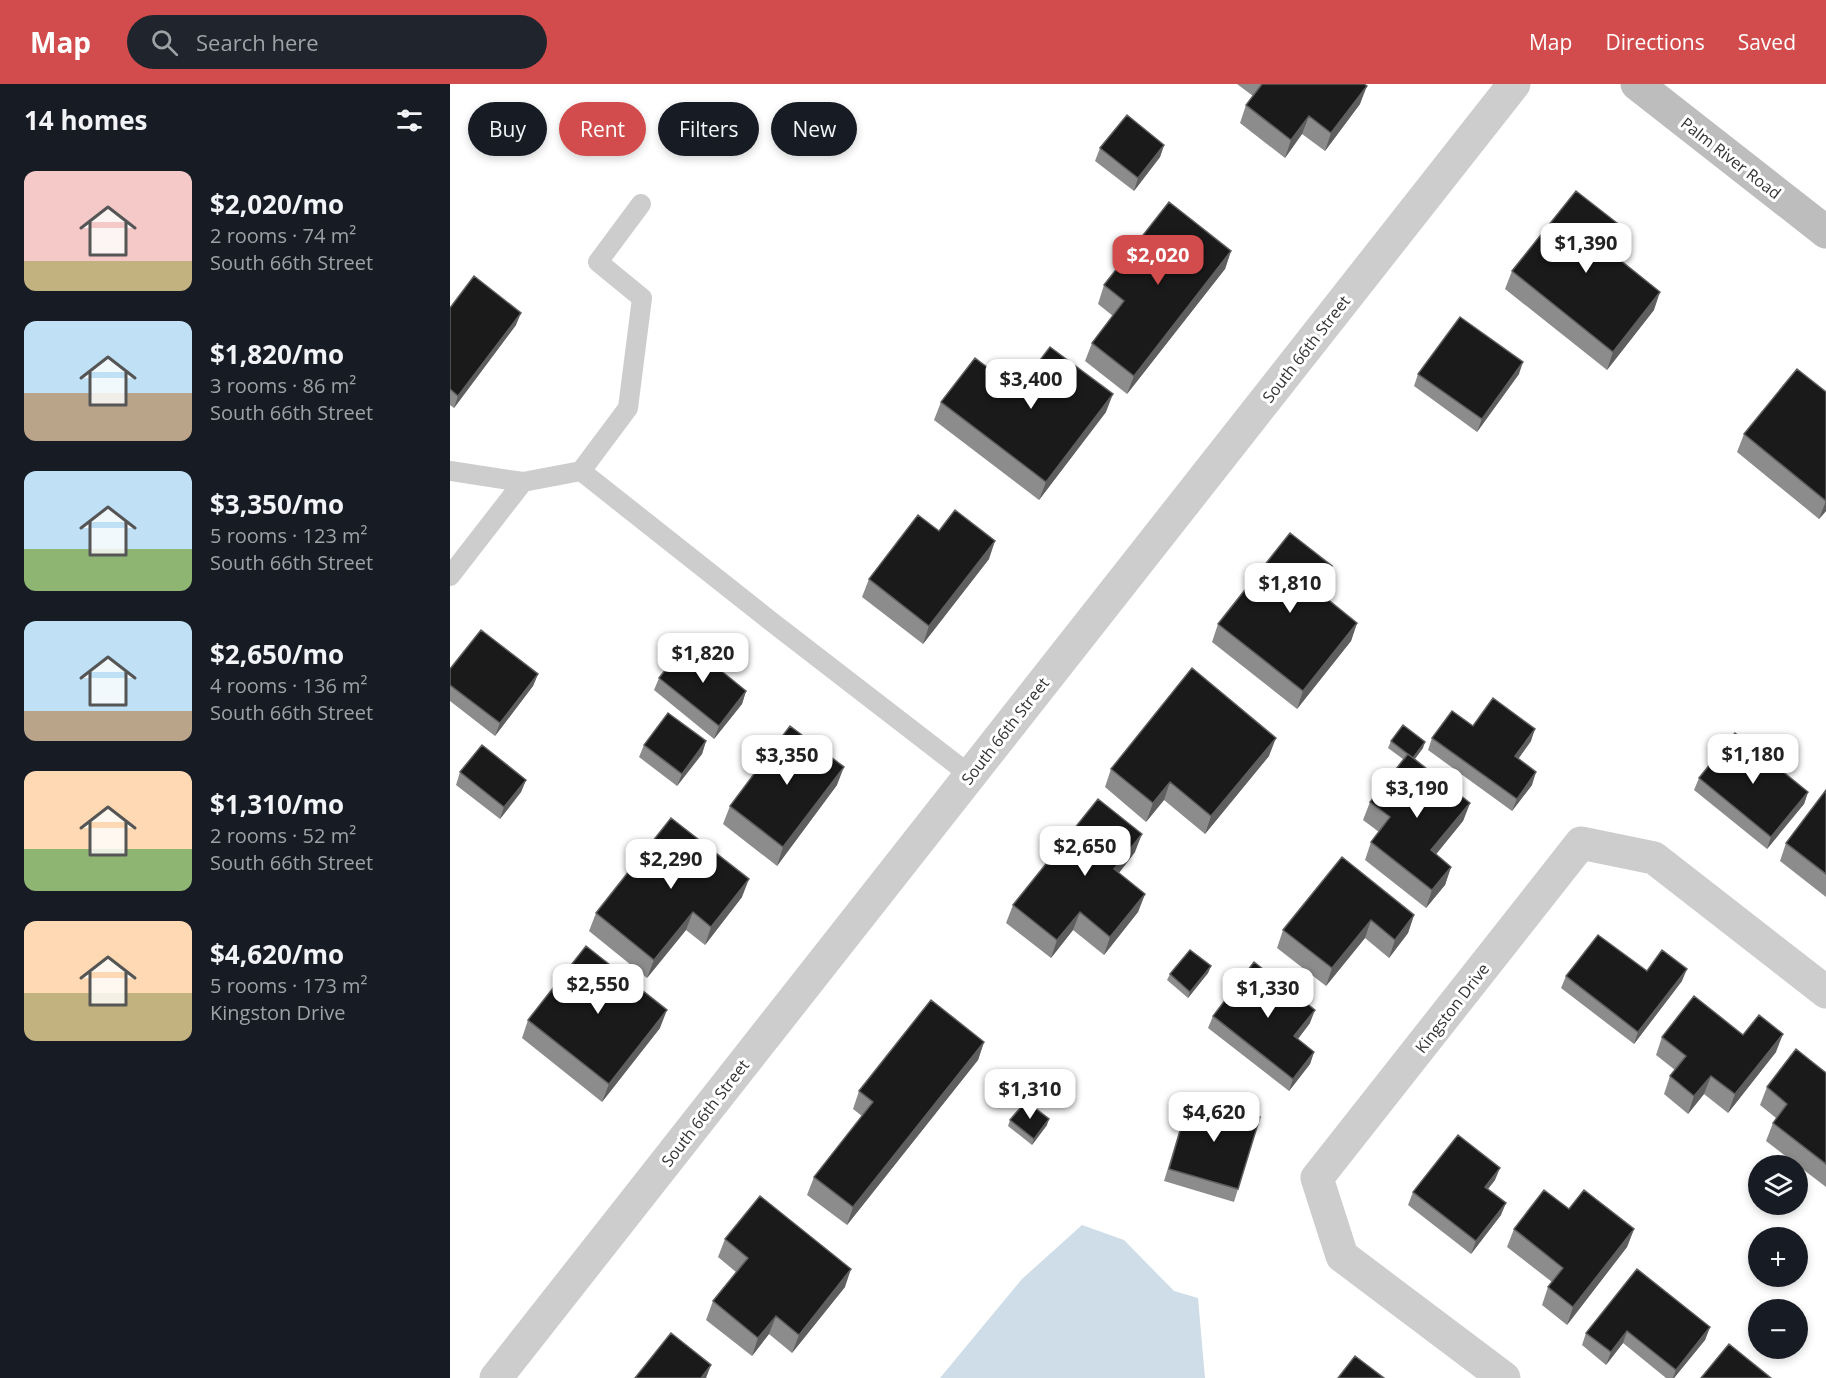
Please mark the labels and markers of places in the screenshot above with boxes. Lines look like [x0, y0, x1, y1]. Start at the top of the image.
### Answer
pin: $1,390 [1537, 223, 1635, 274]
pin: $2,020 [1109, 235, 1207, 286]
pin: $3,400 [982, 359, 1080, 410]
pin: $1,810 [1241, 563, 1339, 614]
pin: $1,820 [654, 633, 752, 684]
pin: $1,180 [1704, 734, 1802, 785]
pin: $3,350 [738, 735, 836, 786]
pin: $3,190 [1368, 768, 1466, 819]
pin: $2,650 [1036, 826, 1134, 877]
pin: $2,290 [622, 839, 720, 890]
pin: $2,550 [549, 964, 647, 1015]
pin: $1,330 [1219, 968, 1317, 1019]
pin: $1,310 [981, 1069, 1079, 1120]
pin: $4,620 [1165, 1092, 1263, 1143]

